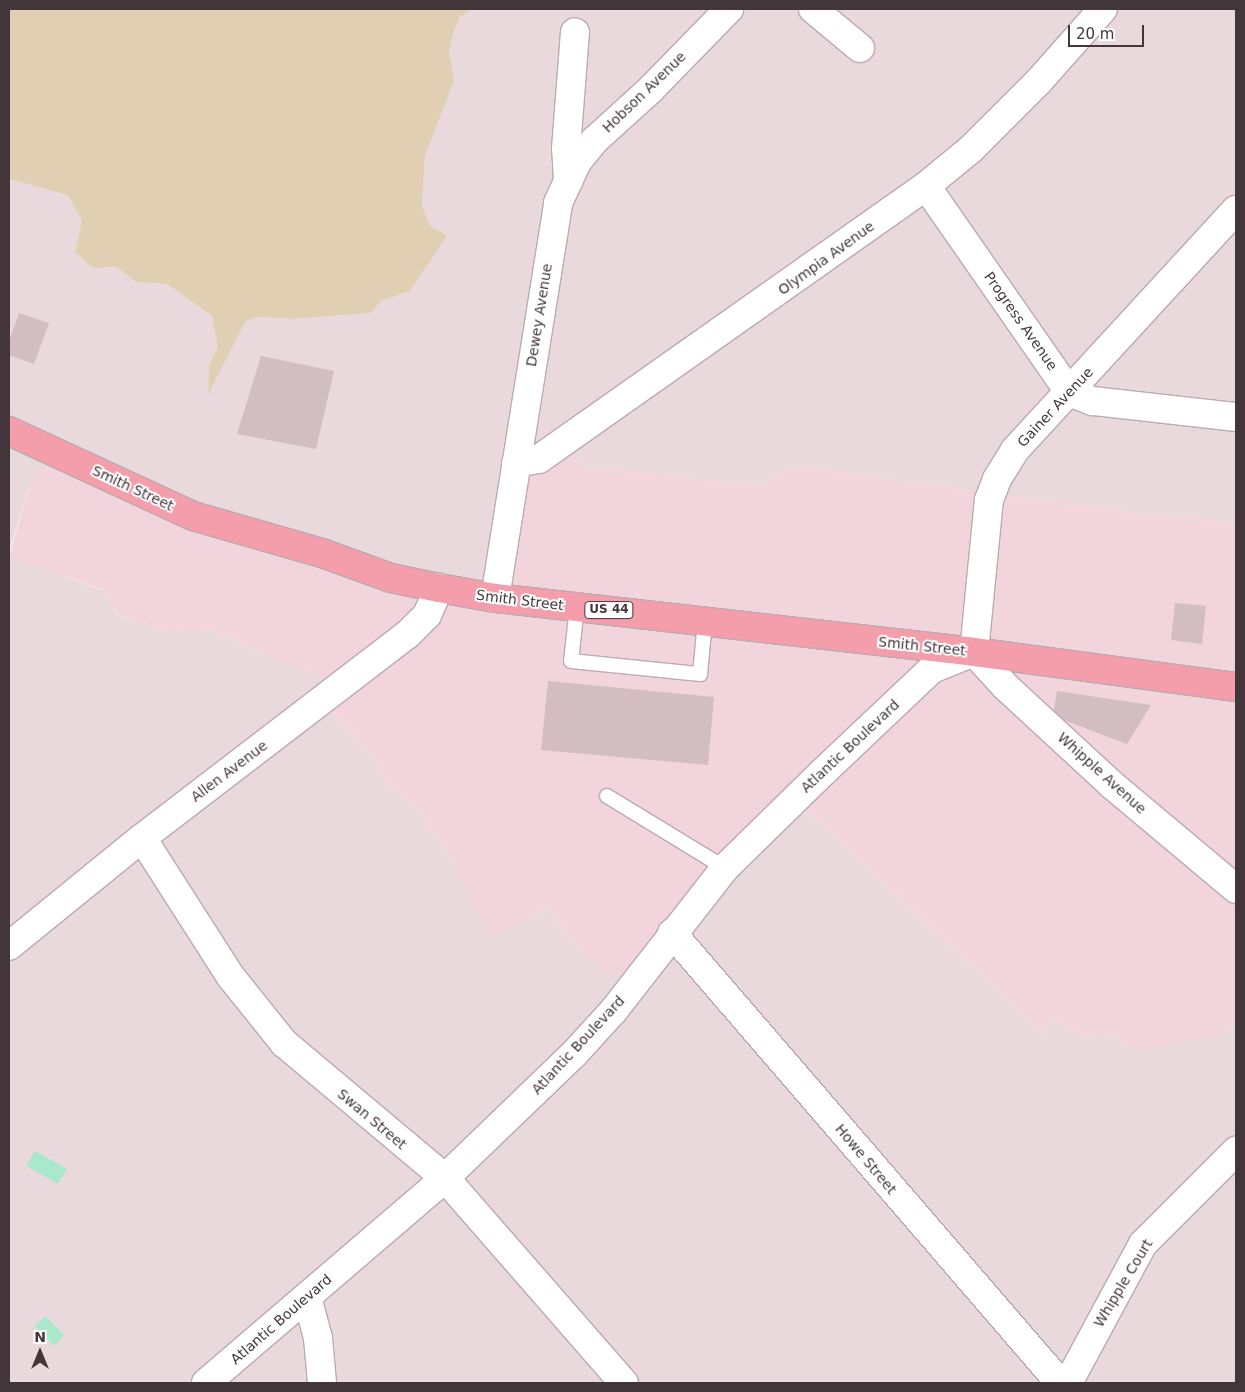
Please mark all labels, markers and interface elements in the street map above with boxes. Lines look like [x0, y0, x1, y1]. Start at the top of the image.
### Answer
scale bar [1070, 15, 1146, 47]
text: 20 m [1076, 25, 1114, 43]
street label: Hobson Avenue [599, 48, 689, 136]
street label: Olympia Avenue [775, 218, 877, 298]
street label: Dewey Avenue [523, 262, 555, 368]
street label: Progress Avenue [981, 269, 1061, 373]
street label: Gainer Avenue [1014, 364, 1096, 450]
street label: Smith Street [90, 462, 176, 514]
street label: Smith Street [475, 586, 565, 614]
road number: US 44 [584, 600, 634, 620]
street label: Smith Street [877, 633, 967, 659]
street label: Atlantic Boulevard [797, 696, 903, 796]
street label: Whipple Avenue [1054, 729, 1150, 817]
street label: Allen Avenue [187, 737, 271, 805]
street label: Atlantic Boulevard [528, 992, 628, 1098]
street label: Swan Street [334, 1085, 410, 1153]
street label: Howe Street [832, 1121, 900, 1197]
street label: Whipple Court [1090, 1236, 1156, 1330]
street label: Atlantic Boulevard [227, 1271, 335, 1367]
north arrow [15, 1327, 65, 1377]
text: N [34, 1329, 46, 1345]

